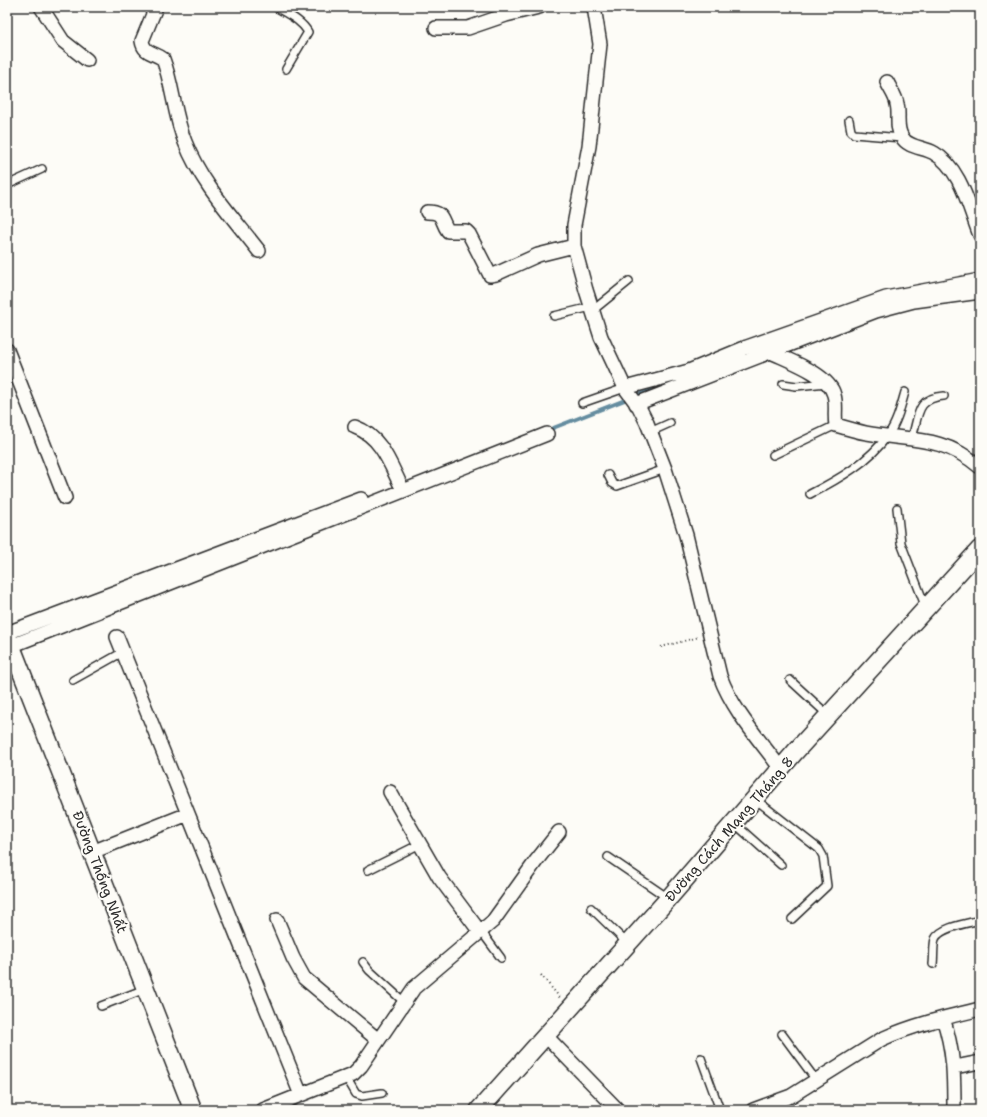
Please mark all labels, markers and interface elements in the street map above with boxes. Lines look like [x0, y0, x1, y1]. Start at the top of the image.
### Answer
street label: Đường Cách Mạng Tháng 8 [661, 753, 797, 905]
street label: Đường Thống Nhất [68, 808, 132, 936]

